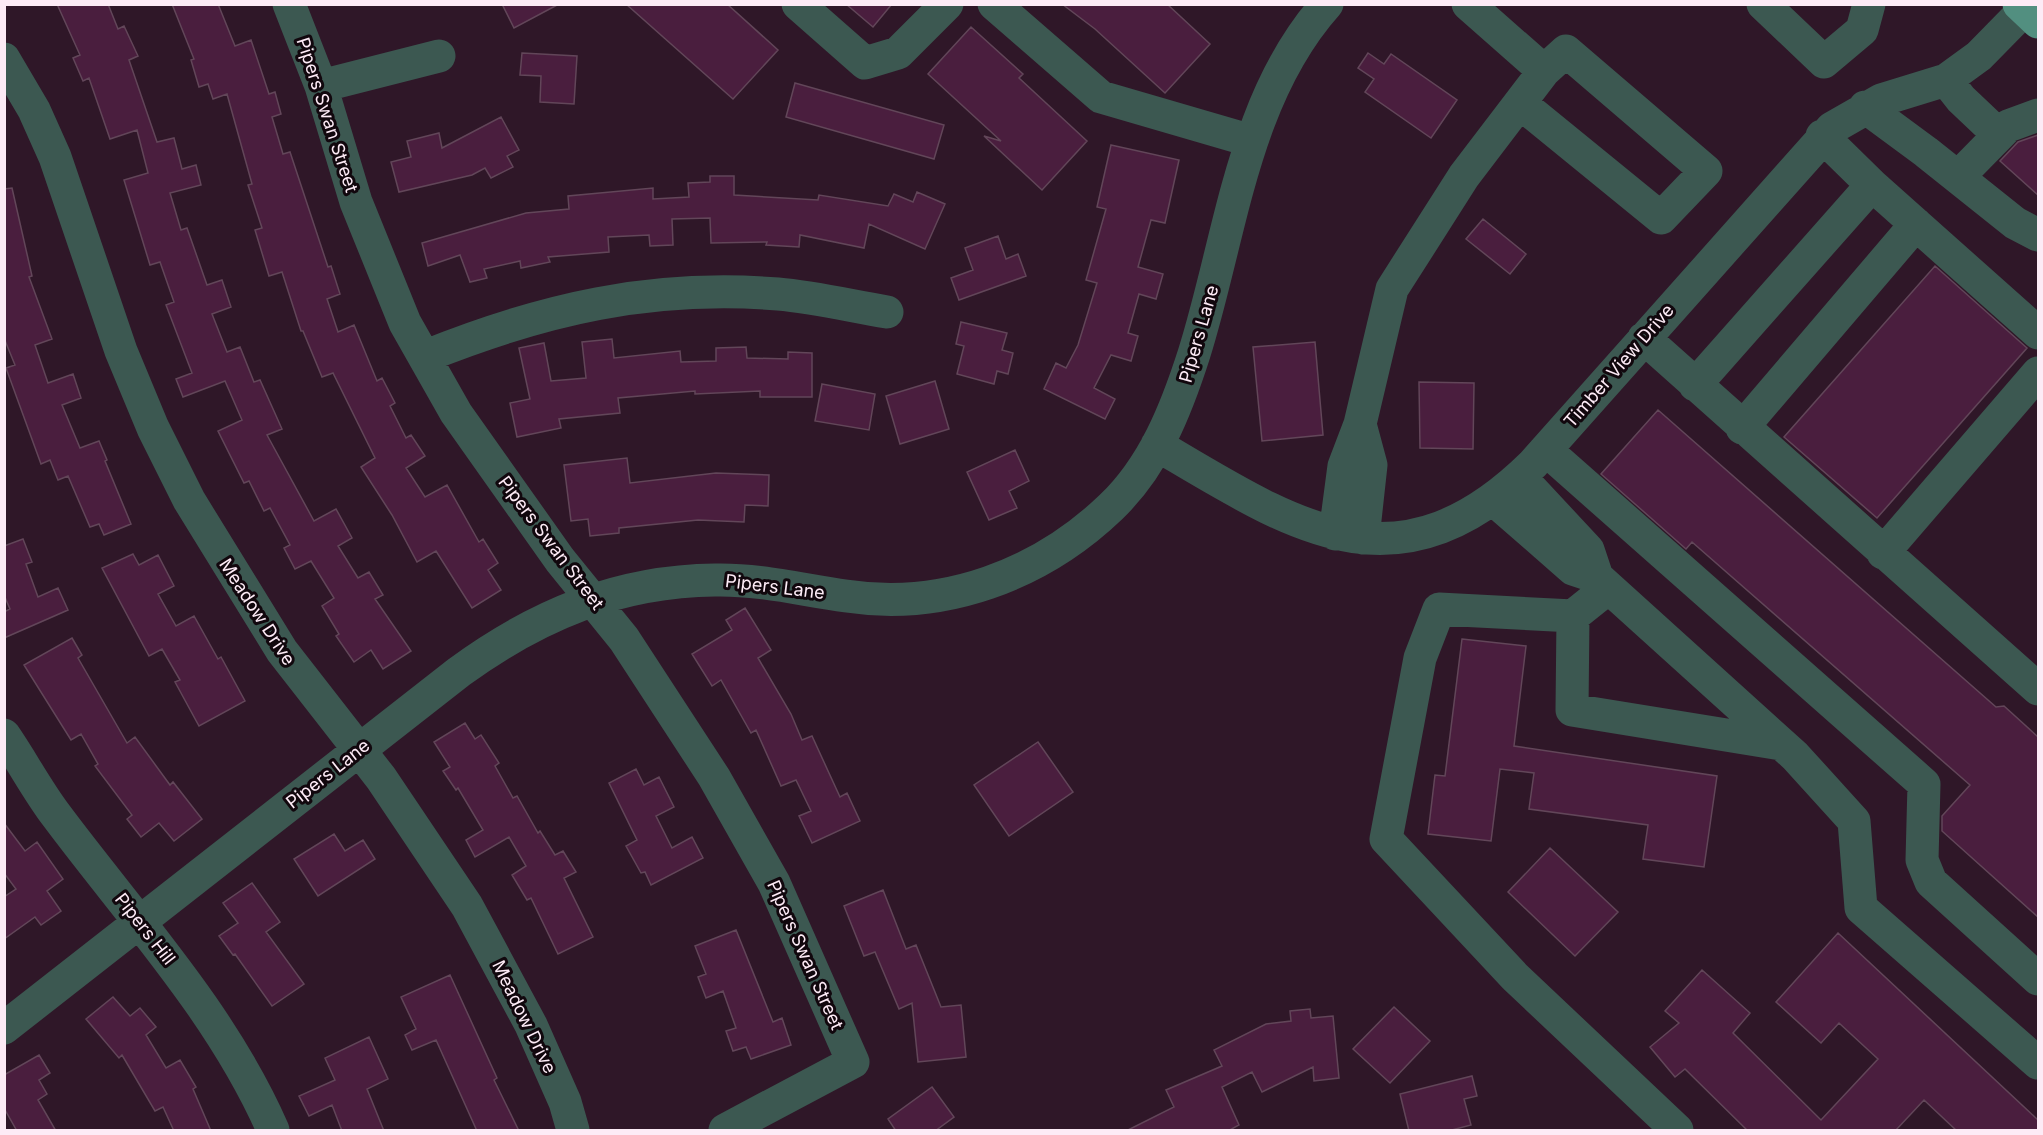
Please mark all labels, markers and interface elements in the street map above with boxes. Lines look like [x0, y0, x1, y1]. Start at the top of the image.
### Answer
street label: Pipers Swan Street [293, 35, 362, 195]
street label: Pipers Lane [1175, 283, 1222, 385]
street label: Timber View Drive [1559, 300, 1678, 432]
street label: Pipers Swan Street [494, 472, 608, 614]
street label: Meadow Drive [215, 554, 300, 669]
street label: Pipers Lane [724, 570, 826, 603]
street label: Pipers Lane [282, 735, 374, 813]
street label: Pipers Swan Street [763, 877, 848, 1033]
street label: Pipers Hill [111, 889, 180, 969]
street label: Meadow Drive [488, 957, 561, 1077]

